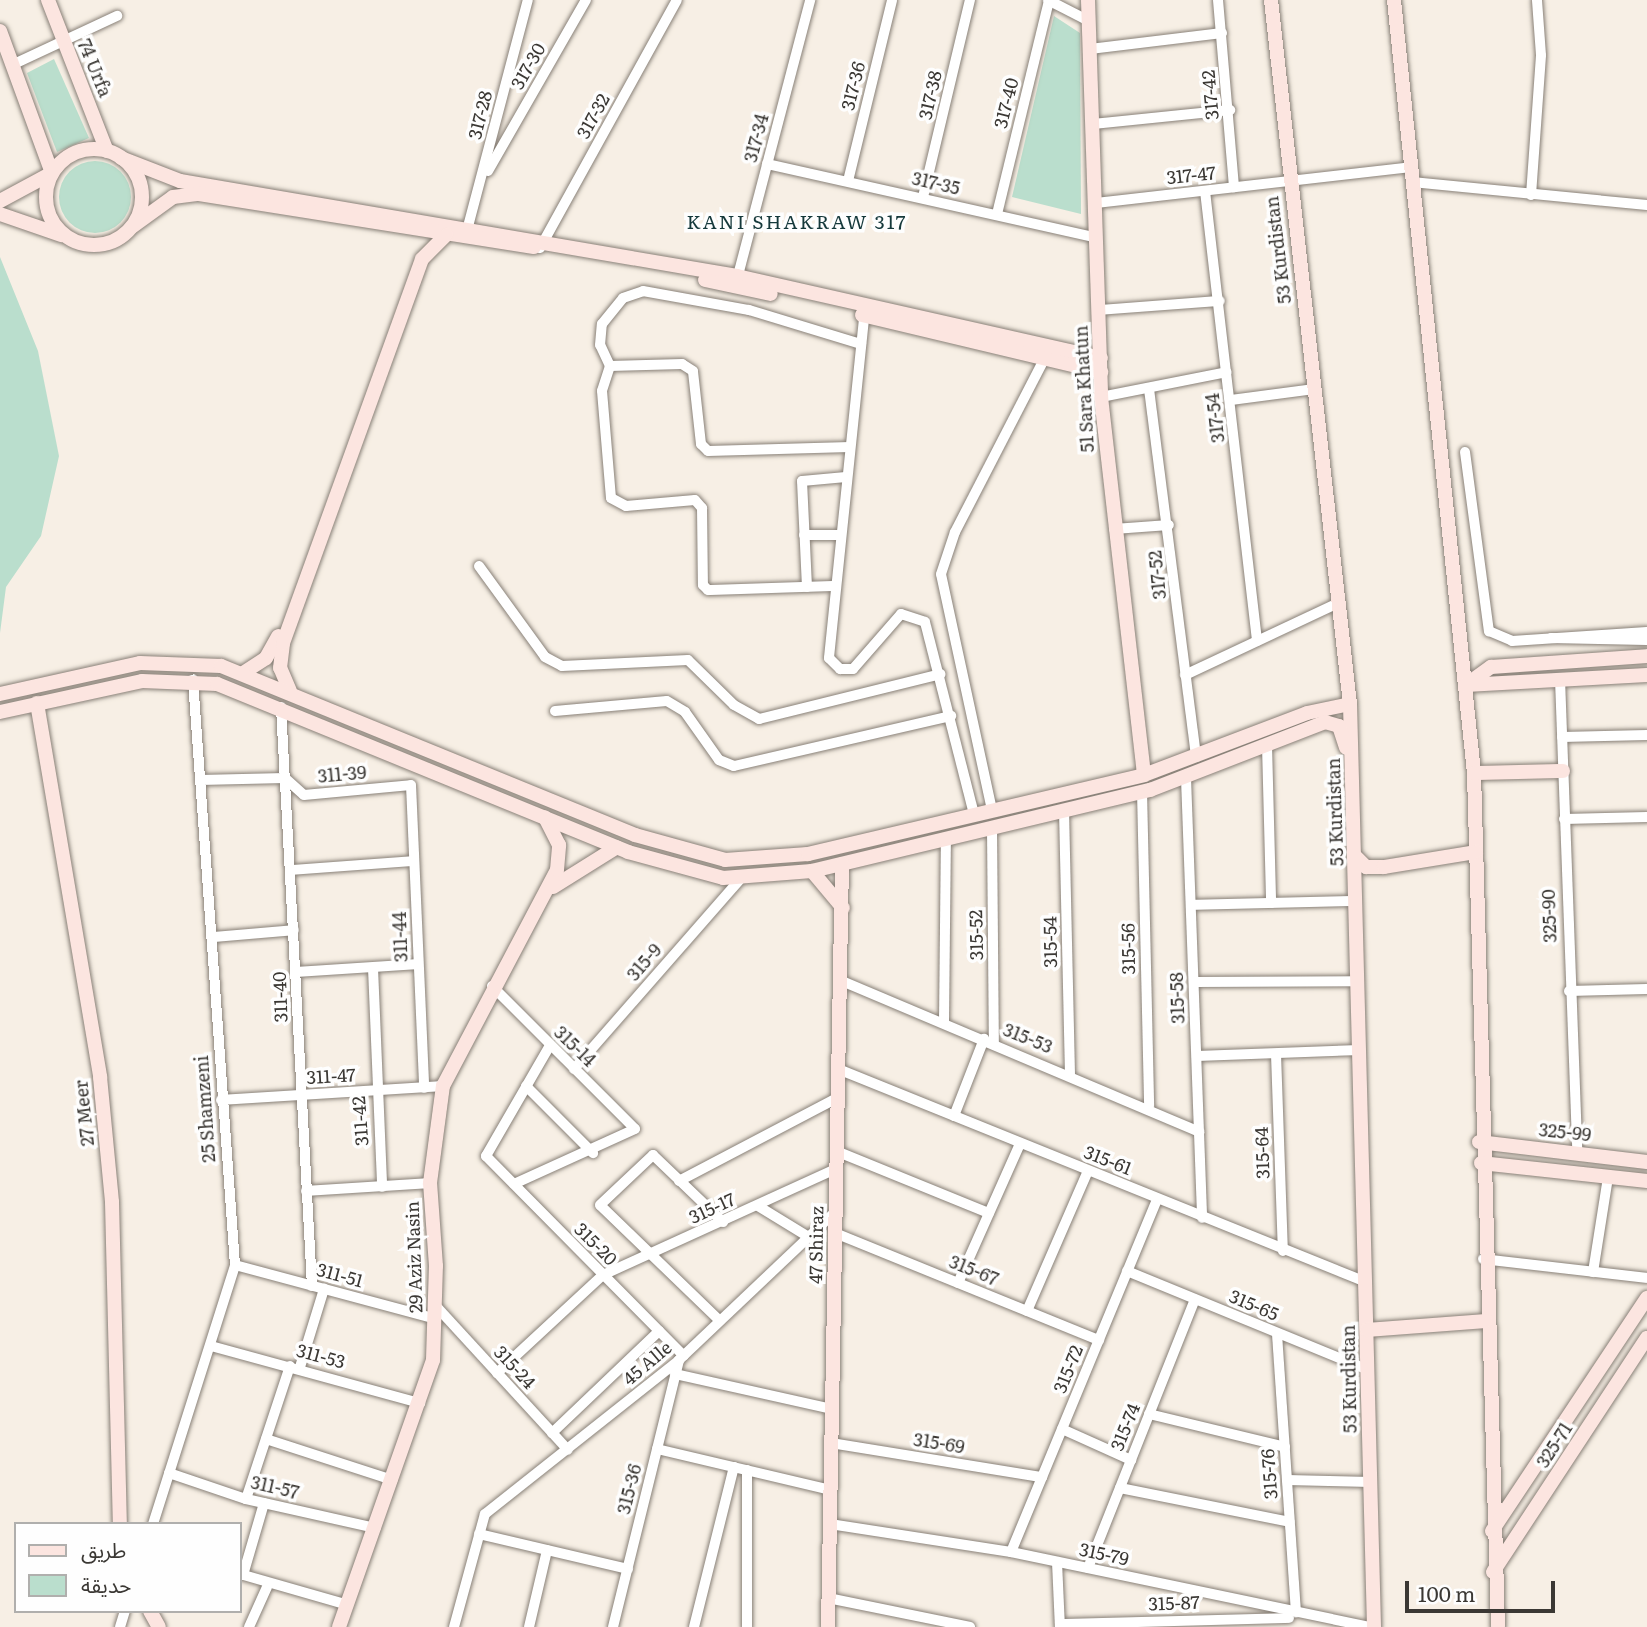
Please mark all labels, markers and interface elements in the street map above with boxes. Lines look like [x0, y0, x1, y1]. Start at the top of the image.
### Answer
street label: 74 Urfa [74, 36, 116, 100]
street label: 317-30 [506, 39, 550, 93]
street label: 317-36 [837, 59, 869, 113]
street label: 317-38 [914, 68, 946, 122]
street label: 317-42 [1197, 69, 1223, 121]
street label: 317-40 [989, 76, 1023, 130]
street label: 317-28 [464, 88, 496, 142]
street label: 317-32 [572, 90, 614, 142]
street label: 317-34 [739, 111, 773, 165]
street label: 317-47 [1165, 162, 1217, 188]
street label: 317-35 [910, 167, 962, 199]
street label: 53 Kurdistan [1261, 195, 1295, 305]
district label: KANI SHAKRAW 317 [689, 211, 905, 233]
street label: 51 Sara Khatun [1070, 325, 1098, 453]
street label: 317-54 [1201, 392, 1229, 444]
street label: 317-52 [1144, 549, 1170, 601]
street label: 53 Kurdistan [1322, 757, 1348, 867]
street label: 311-39 [317, 761, 367, 787]
street label: 325-90 [1537, 889, 1561, 943]
street label: 315-52 [965, 909, 987, 961]
street label: 311-44 [388, 911, 412, 963]
street label: 315-54 [1039, 916, 1061, 968]
street label: 315-56 [1117, 923, 1139, 975]
street label: 315-9 [622, 939, 666, 985]
street label: 311-40 [268, 971, 292, 1023]
street label: 315-58 [1165, 972, 1189, 1024]
street label: 315-53 [1000, 1018, 1056, 1058]
street label: 315-14 [550, 1021, 600, 1071]
street label: 25 Shamzeni [190, 1055, 220, 1163]
street label: 311-47 [306, 1064, 356, 1088]
street label: 27 Meer [70, 1079, 98, 1147]
street label: 311-42 [347, 1095, 373, 1147]
street label: 325-99 [1538, 1119, 1592, 1145]
street label: 315-64 [1250, 1127, 1274, 1179]
street label: 315-61 [1081, 1141, 1135, 1179]
street label: 315-17 [685, 1188, 739, 1228]
street label: 29 Aziz Nasin [401, 1201, 427, 1313]
street label: 47 Shiraz [805, 1206, 827, 1284]
street label: 315-20 [570, 1218, 622, 1270]
street label: 315-67 [946, 1250, 1002, 1290]
street label: 311-51 [314, 1258, 366, 1292]
street label: 315-65 [1226, 1285, 1282, 1325]
street label: 53 Kurdistan [1337, 1325, 1361, 1433]
street label: 45 Alle [618, 1336, 676, 1390]
street label: 311-53 [294, 1339, 348, 1373]
street label: 315-24 [490, 1341, 540, 1393]
street label: 315-72 [1049, 1342, 1087, 1396]
street label: 315-74 [1106, 1400, 1144, 1454]
street label: 325-71 [1532, 1418, 1576, 1472]
street label: 315-69 [912, 1428, 966, 1458]
street label: 315-76 [1256, 1448, 1282, 1500]
street label: 315-36 [612, 1462, 646, 1516]
street label: 311-57 [249, 1471, 301, 1503]
legend [14, 1522, 242, 1613]
text: طريق [81, 1533, 126, 1564]
street label: 315-79 [1077, 1538, 1131, 1570]
text: حديقة [81, 1568, 131, 1599]
scale bar [1409, 1568, 1560, 1612]
text: 100 m [1418, 1577, 1475, 1608]
street label: 315-87 [1148, 1591, 1200, 1615]

